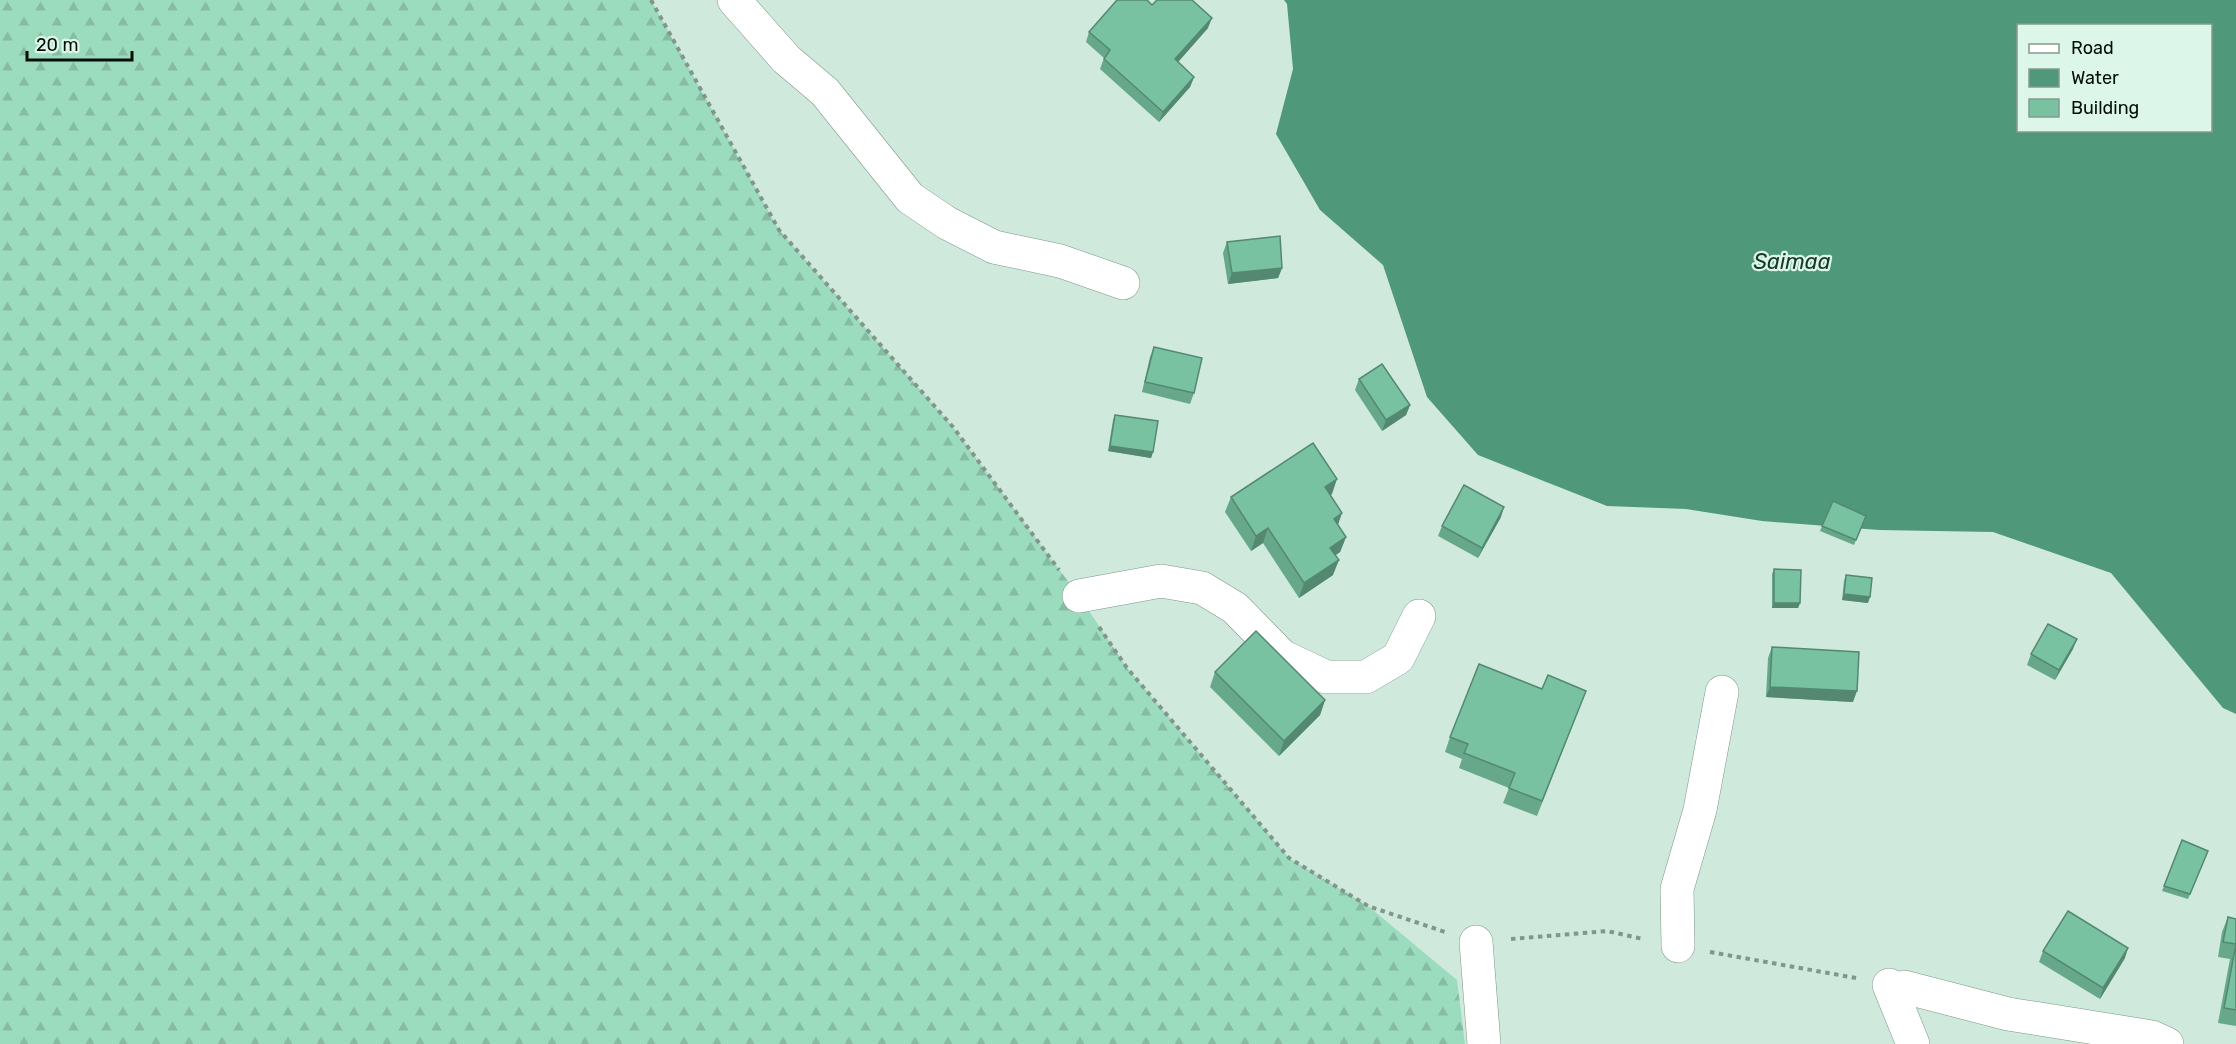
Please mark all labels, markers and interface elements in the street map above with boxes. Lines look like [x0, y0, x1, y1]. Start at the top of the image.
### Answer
scale bar [27, 24, 132, 62]
legend [2017, 24, 2212, 132]
text: 20 m [36, 34, 78, 56]
text: Road [2071, 37, 2114, 59]
text: Water [2071, 67, 2119, 89]
text: Building [2071, 97, 2139, 119]
water label: Saimaa [1753, 248, 1831, 275]

